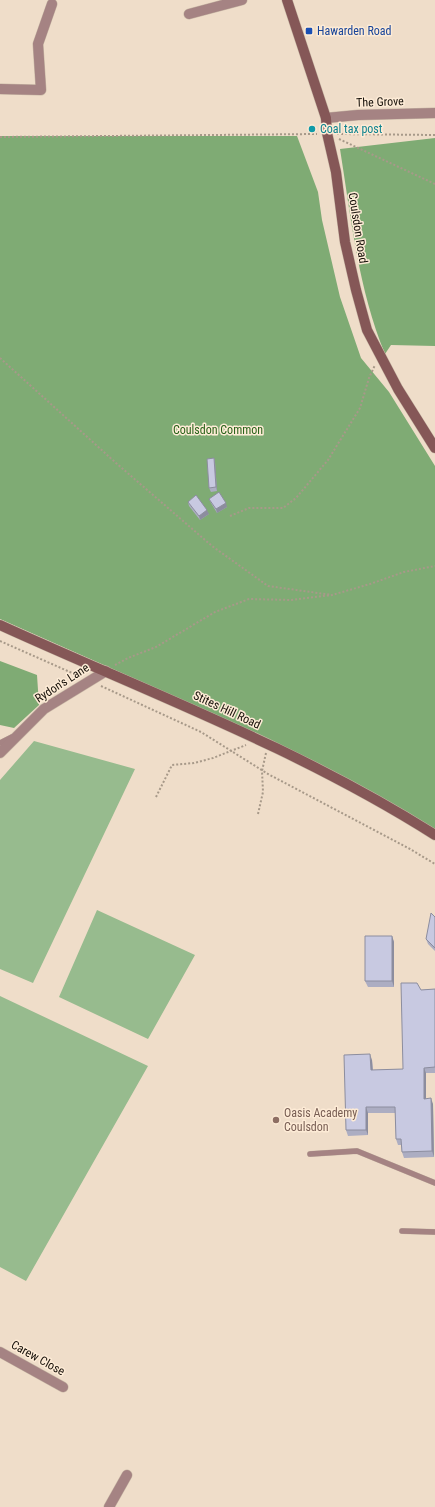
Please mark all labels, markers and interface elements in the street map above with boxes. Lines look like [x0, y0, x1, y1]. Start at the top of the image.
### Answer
place label: Hawarden Road [317, 24, 392, 38]
marker: Hawarden Road [304, 26, 314, 36]
street label: The Grove [356, 94, 404, 110]
place label: Coal tax post [320, 122, 383, 136]
marker: Coal tax post [307, 124, 317, 134]
street label: Coulsdon Road [345, 192, 371, 264]
park label: Coulsdon Common [173, 423, 263, 437]
street label: Rydon's Lane [33, 660, 92, 706]
street label: Stites Hill Road [191, 688, 263, 732]
place label: Oasis Academy Coulsdon [284, 1106, 357, 1134]
marker: Oasis Academy Coulsdon [271, 1115, 281, 1125]
street label: Carew Close [9, 1338, 68, 1379]

